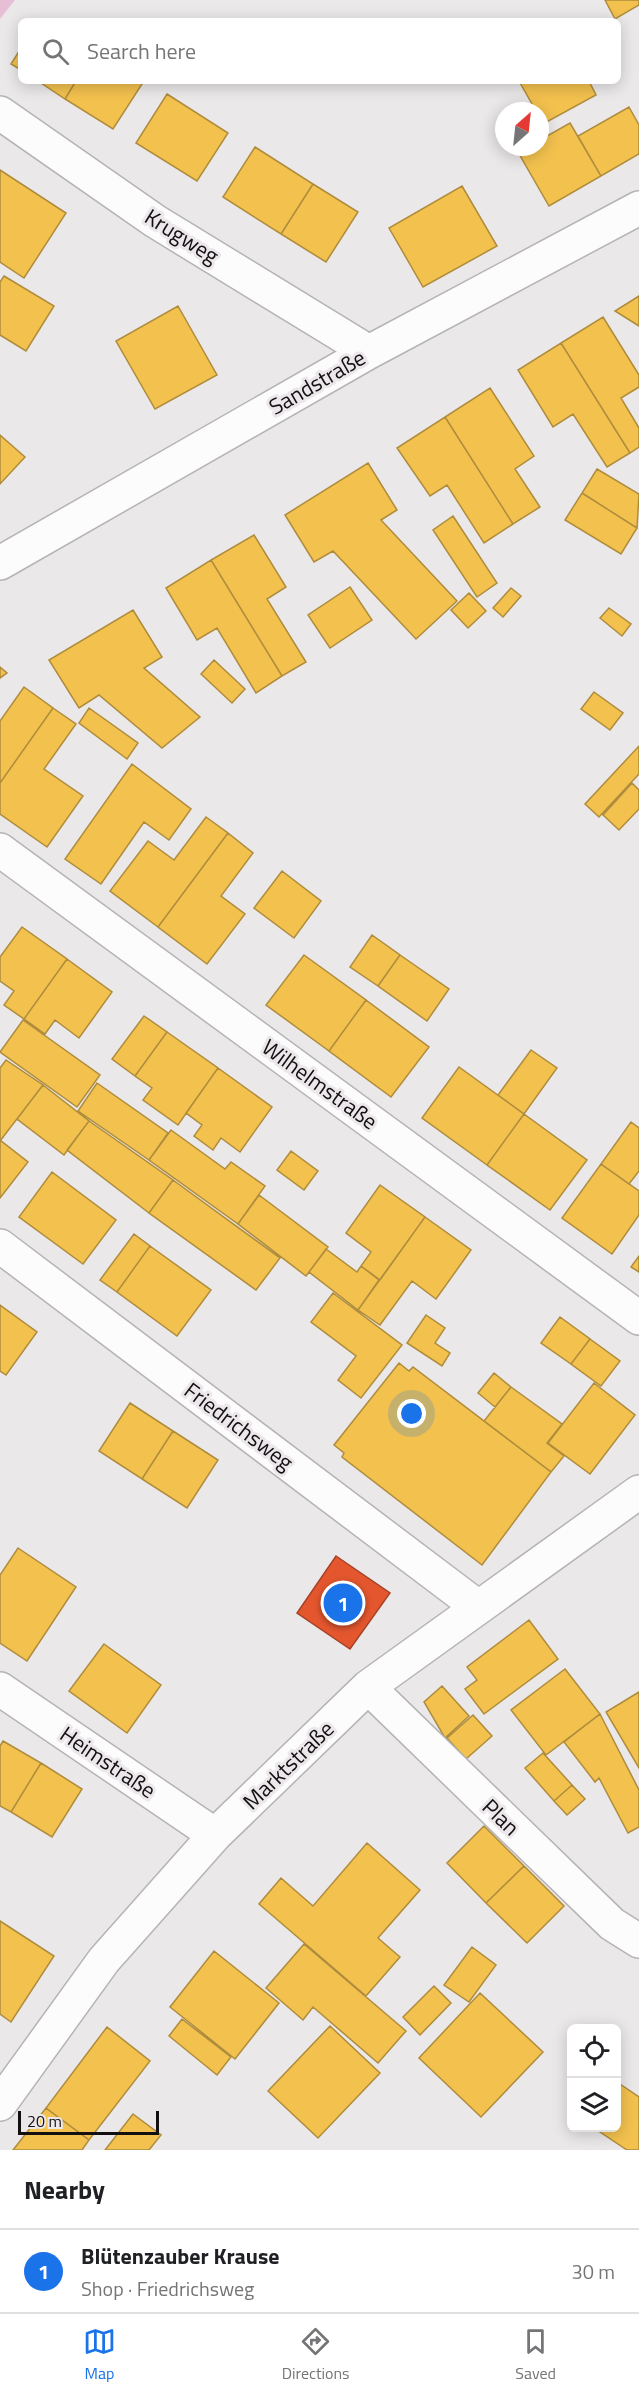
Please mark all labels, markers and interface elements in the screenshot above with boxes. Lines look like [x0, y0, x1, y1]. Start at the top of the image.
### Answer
search box [18, 18, 621, 84]
text: Search here [87, 34, 196, 68]
icon: search [39, 35, 72, 68]
north arrow [495, 102, 549, 156]
street label: Krugweg [138, 200, 226, 272]
street label: Sandstraße [262, 341, 372, 423]
street label: Wilhelmstraße [255, 1030, 385, 1138]
street label: Friedrichsweg [177, 1374, 301, 1478]
your location [397, 1399, 426, 1428]
pin: 1 [324, 1580, 362, 1626]
street label: Marktstraße [235, 1713, 341, 1817]
street label: Heimstraße [53, 1717, 163, 1807]
street label: Plan [474, 1791, 528, 1843]
map controls [567, 2024, 621, 2132]
button: locate [567, 2024, 621, 2078]
button: layers [567, 2078, 621, 2132]
scale bar [18, 2108, 159, 2136]
text: 20 m [27, 2109, 62, 2133]
text: Nearby [24, 2170, 105, 2209]
text: Blütenzauber Krause [81, 2239, 280, 2273]
text: 1 [38, 2256, 49, 2287]
text: 30 m [571, 2256, 615, 2287]
text: Shop · Friedrichsweg [81, 2273, 254, 2304]
tab: Map [83, 2325, 116, 2385]
tab: Directions [282, 2325, 350, 2385]
tab: Saved [515, 2325, 556, 2385]

